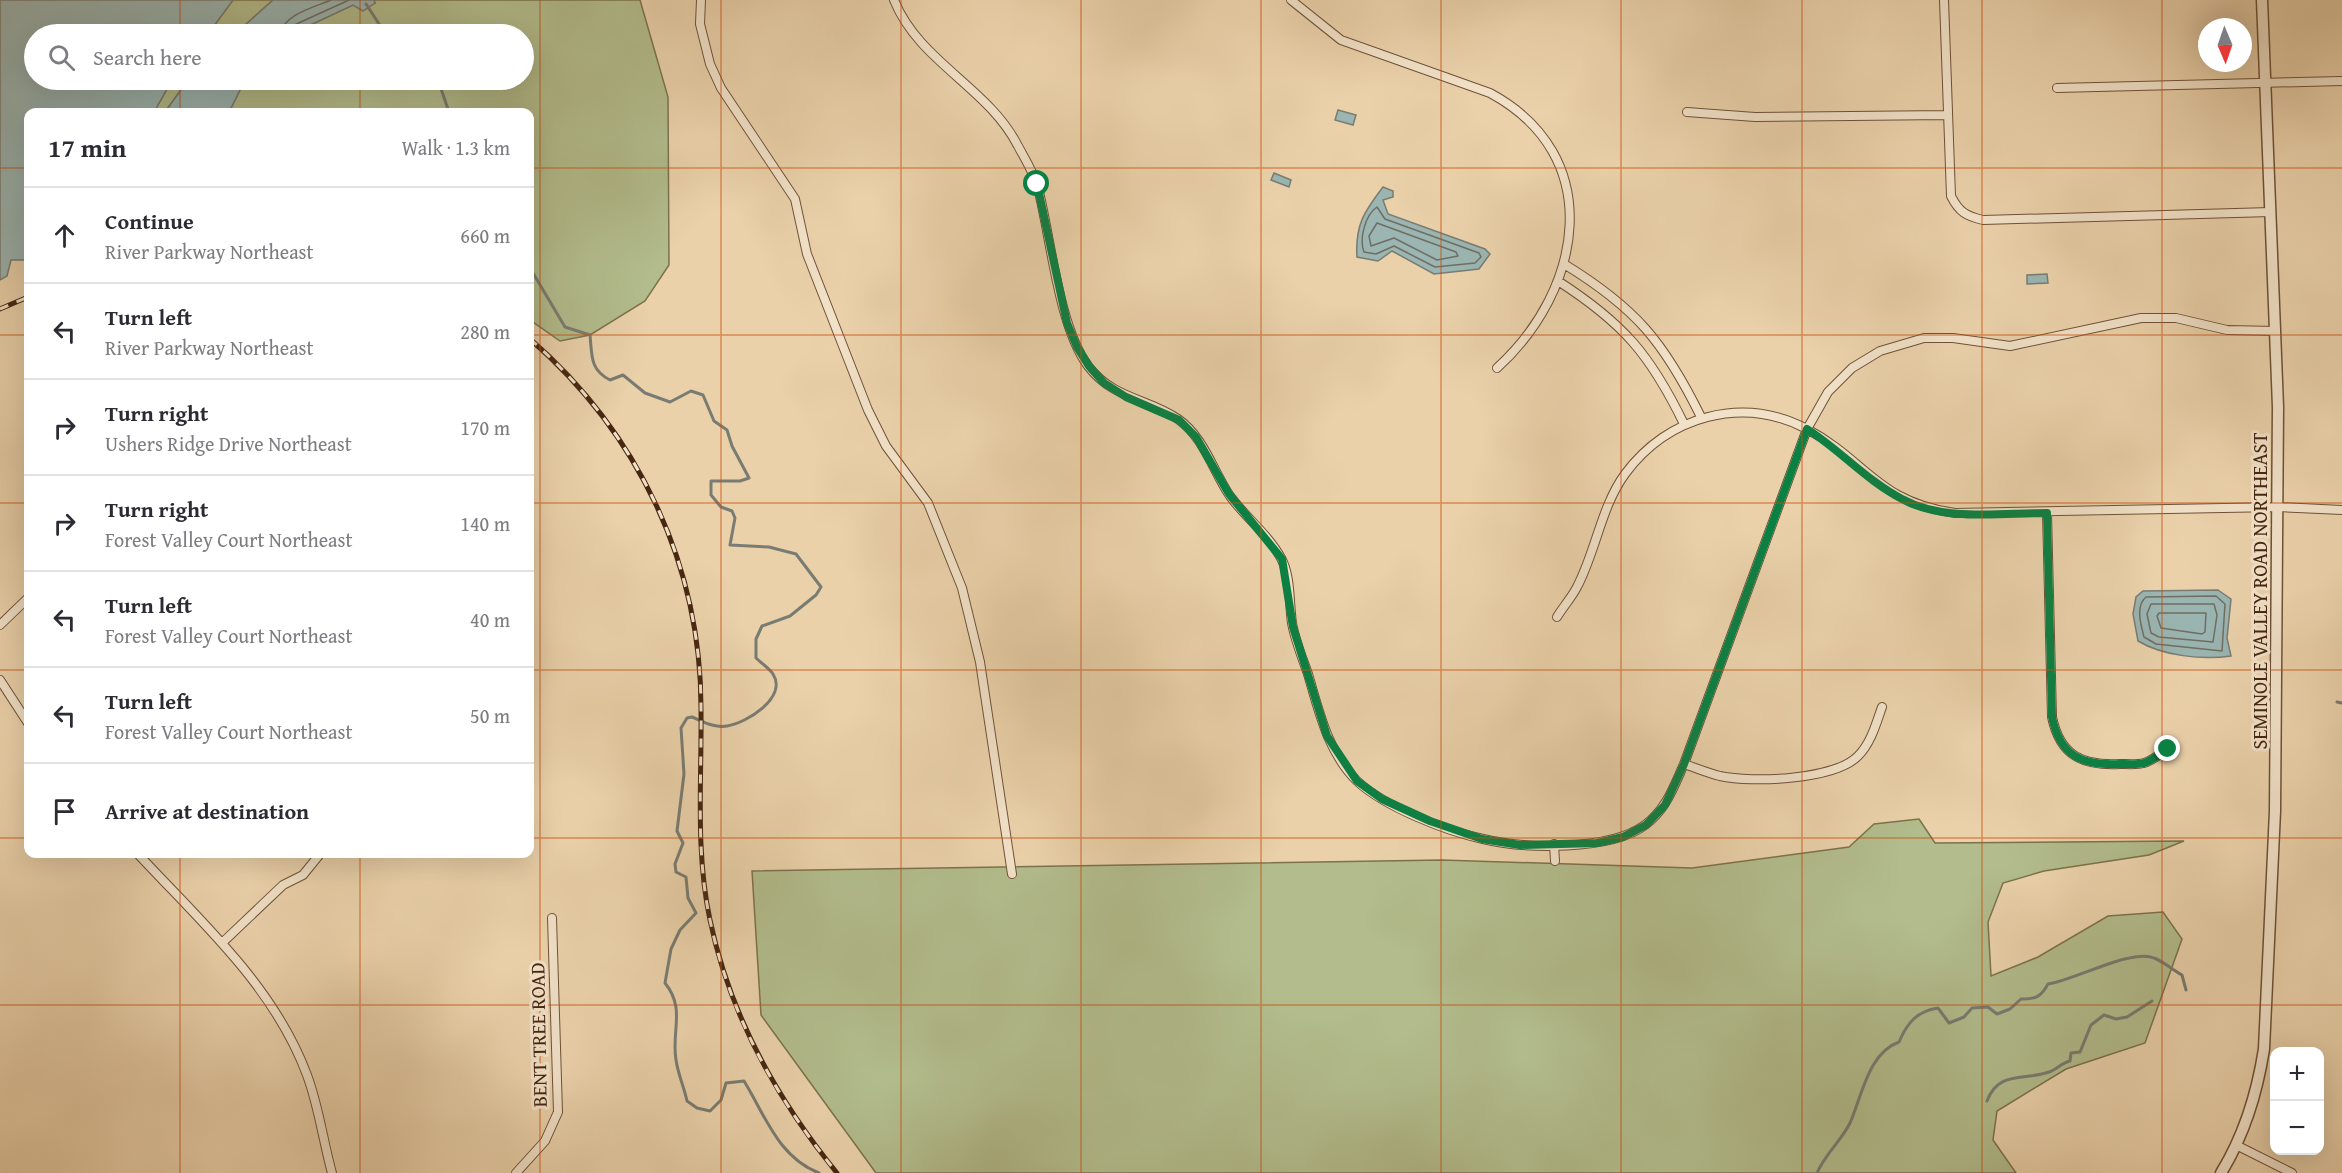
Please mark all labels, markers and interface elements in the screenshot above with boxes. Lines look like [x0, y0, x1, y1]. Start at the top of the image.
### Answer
north arrow [2198, 18, 2252, 72]
search box [24, 24, 534, 90]
icon: search [45, 41, 78, 74]
text: Search here [93, 41, 202, 73]
text: 17 min [48, 128, 126, 167]
text: Walk · 1.3 km [401, 133, 510, 162]
route start [1023, 170, 1049, 196]
text: Continue [105, 205, 194, 237]
icon: ahead [48, 219, 81, 252]
text: 660 m [460, 221, 510, 250]
text: River Parkway Northeast [105, 237, 314, 266]
text: Turn left [105, 301, 192, 333]
icon: left [48, 315, 81, 348]
text: 280 m [460, 317, 510, 346]
text: River Parkway Northeast [105, 333, 314, 362]
text: Turn right [105, 397, 208, 429]
icon: right [48, 411, 81, 444]
text: 170 m [460, 413, 510, 442]
text: Ushers Ridge Drive Northeast [105, 429, 352, 458]
street label: SEMINOLE VALLEY ROAD NORTHEAST [2245, 432, 2274, 750]
text: Turn right [105, 493, 208, 525]
icon: right [48, 507, 81, 540]
text: 140 m [460, 509, 510, 538]
text: Forest Valley Court Northeast [105, 525, 353, 554]
text: Turn left [105, 589, 192, 621]
icon: left [48, 603, 81, 636]
text: 40 m [470, 605, 510, 634]
text: Forest Valley Court Northeast [105, 621, 353, 650]
text: Turn left [105, 685, 192, 717]
icon: left [48, 699, 81, 732]
text: 50 m [470, 701, 510, 730]
text: Forest Valley Court Northeast [105, 717, 353, 746]
route end [2154, 735, 2180, 761]
icon: arrive [48, 795, 81, 828]
text: Arrive at destination [105, 795, 309, 827]
street label: BENT TREE ROAD [522, 962, 554, 1108]
map controls [2270, 1047, 2324, 1155]
button: + [2270, 1047, 2324, 1101]
button: − [2270, 1101, 2324, 1155]

